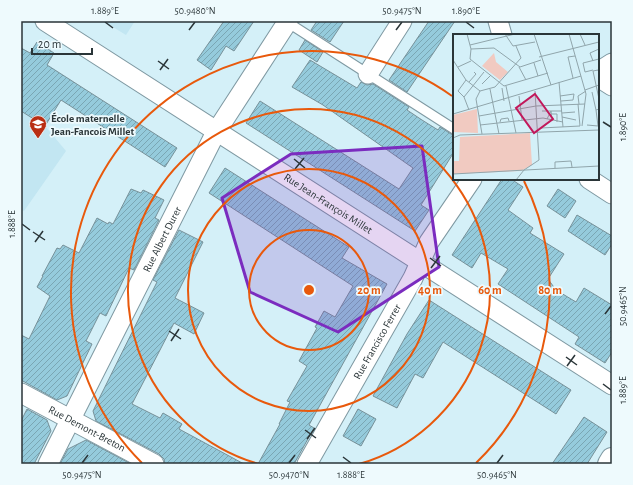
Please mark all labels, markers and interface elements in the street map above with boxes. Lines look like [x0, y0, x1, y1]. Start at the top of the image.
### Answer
text: 1.889°E [91, 6, 119, 16]
text: 50.9480°N [174, 6, 216, 16]
text: 50.9475°N [382, 6, 422, 16]
text: 1.890°E [452, 6, 480, 16]
scale bar [32, 30, 92, 56]
inset map [453, 34, 599, 180]
text: 20 m [38, 38, 61, 50]
place label: École maternelle Jean-Fancois Millet [51, 112, 135, 137]
text: 1.890°E [618, 113, 628, 141]
school or university icon: École maternelle Jean-Fancois Millet [28, 114, 48, 139]
street label: Rue Jean-François Millet [282, 171, 375, 236]
street label: Rue Albert Durer [141, 204, 183, 274]
text: 1.888°E [7, 210, 17, 238]
centre of rings [302, 283, 316, 297]
text: 20 m [357, 284, 381, 296]
text: 40 m [418, 284, 442, 296]
text: 60 m [478, 284, 502, 296]
text: 80 m [538, 284, 562, 296]
text: 50.9465°N [618, 286, 628, 326]
street label: Rue Francisco Ferrer [351, 302, 403, 381]
text: 1.889°E [618, 376, 628, 404]
street label: Rue Demont-Breton [47, 403, 128, 453]
text: 50.9475°N [62, 470, 102, 480]
text: 50.9470°N [269, 470, 309, 480]
text: 1.888°E [337, 470, 365, 480]
text: 50.9465°N [477, 470, 517, 480]

